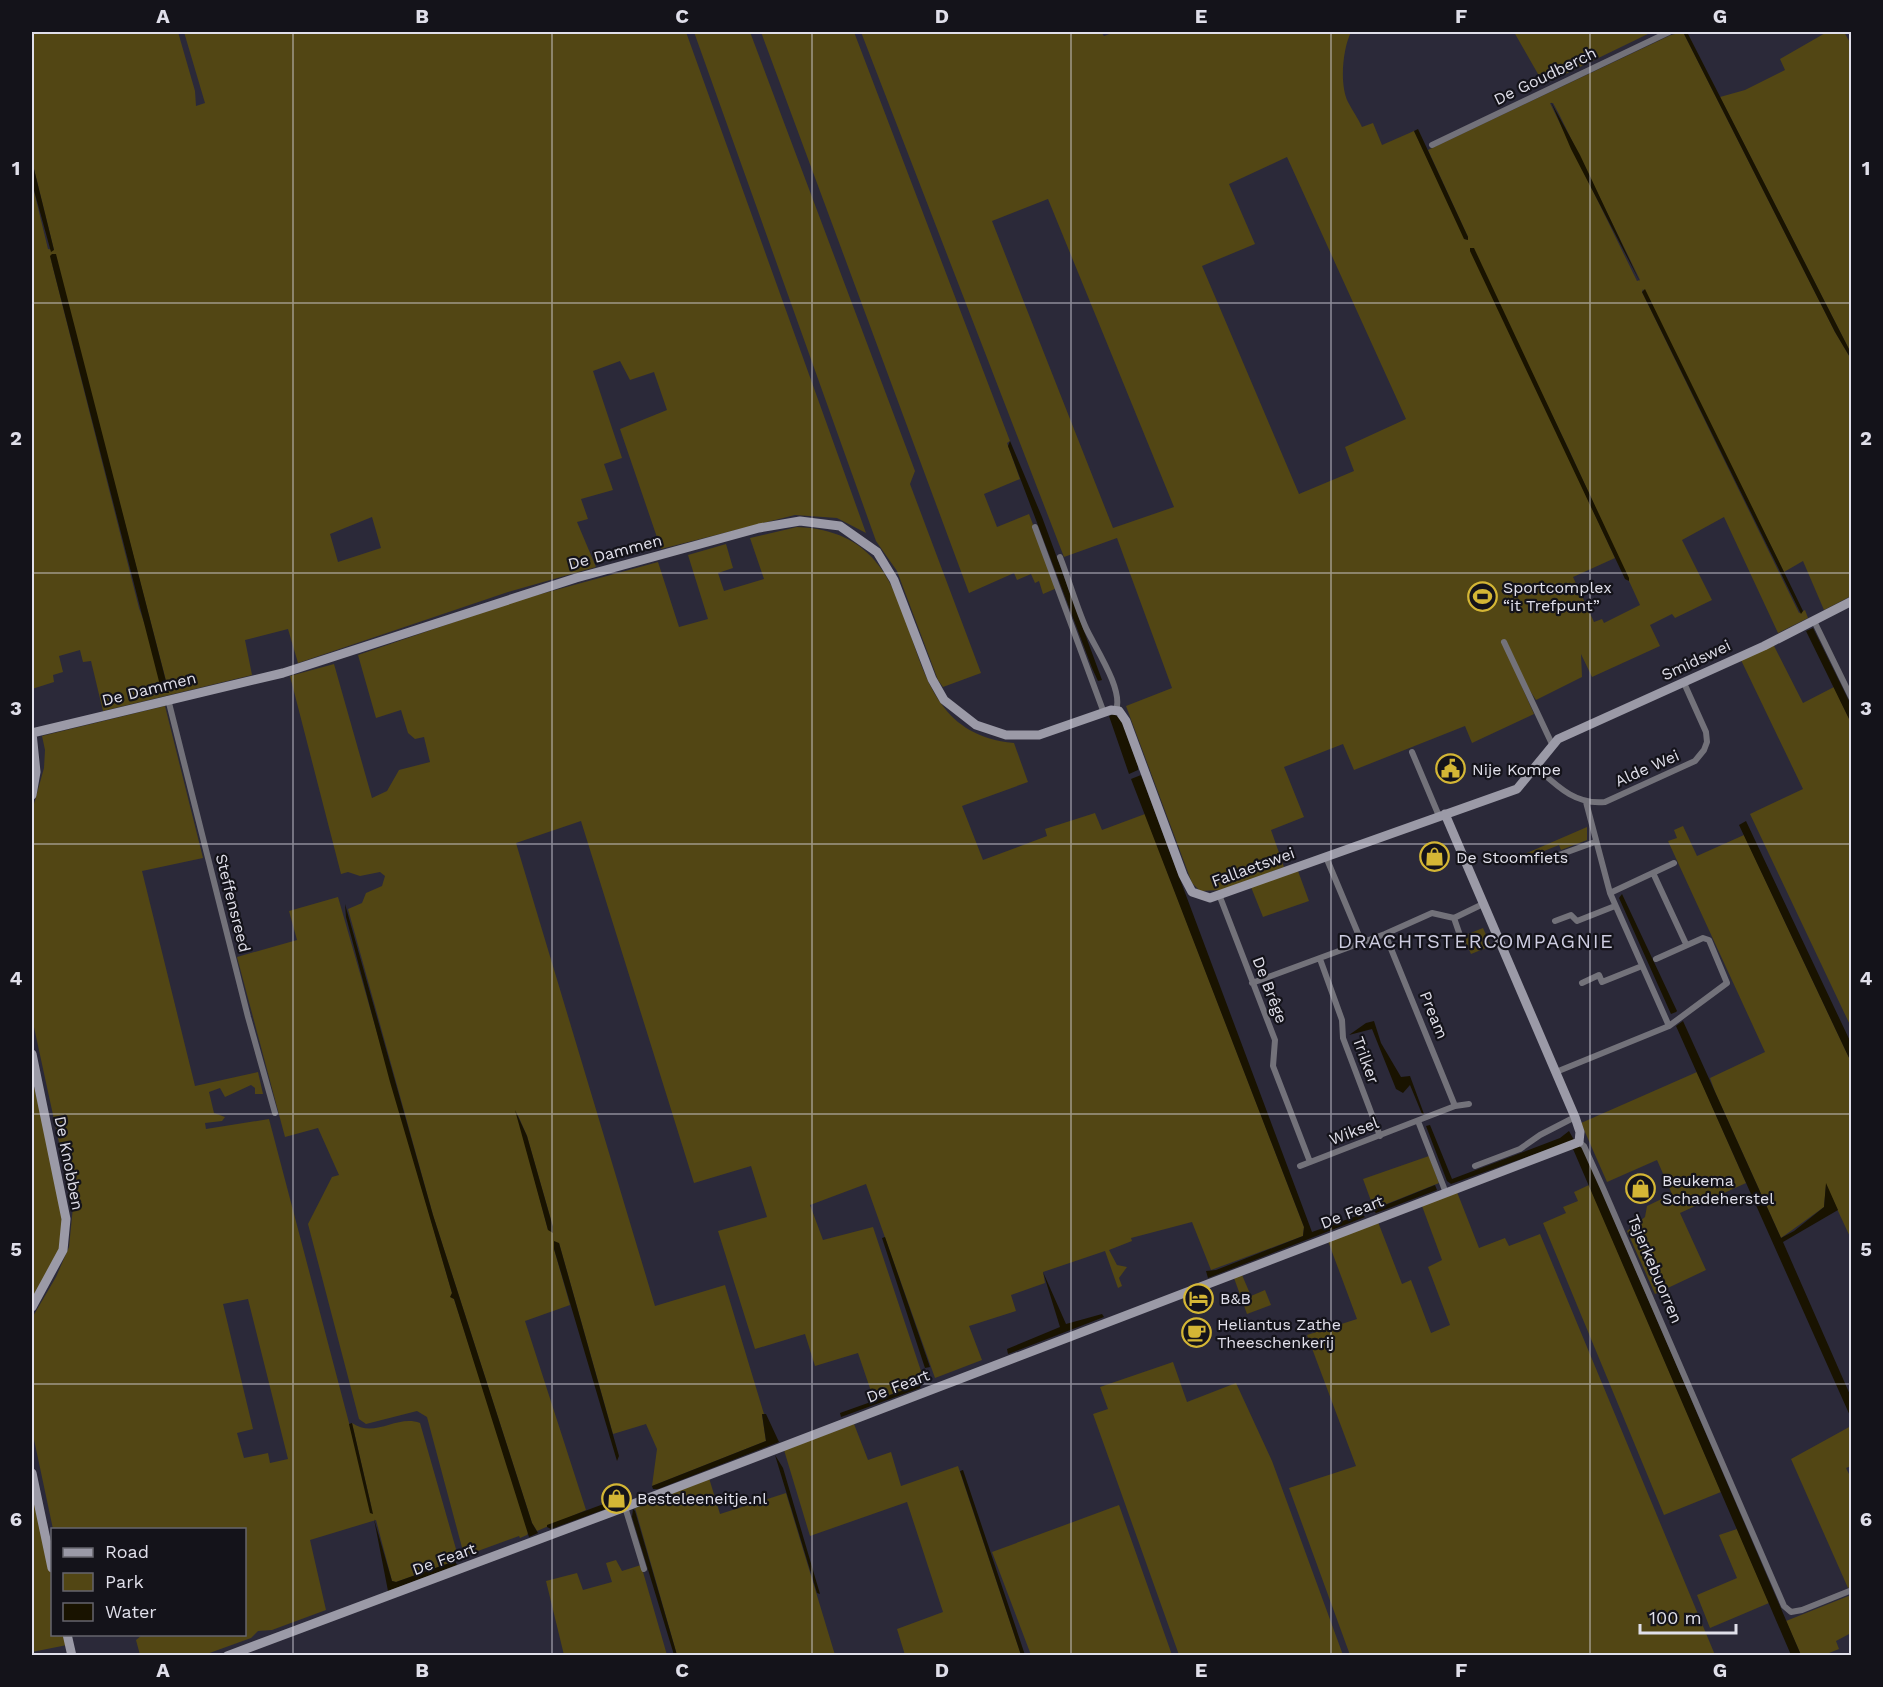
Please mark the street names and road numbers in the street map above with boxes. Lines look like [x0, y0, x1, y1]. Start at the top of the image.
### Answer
street label: De Goudberch [1491, 43, 1599, 109]
street label: De Dammen [566, 530, 664, 574]
street label: Smidswei [1658, 636, 1734, 684]
street label: De Dammen [100, 668, 198, 710]
street label: Alde Wei [1612, 745, 1682, 791]
street label: Fallaetswei [1209, 843, 1297, 891]
street label: Steffensreed [212, 852, 254, 954]
street label: De Brêge [1249, 954, 1291, 1026]
street label: Pream [1416, 988, 1452, 1042]
street label: Trilker [1349, 1034, 1383, 1087]
street label: Wiksel [1327, 1113, 1381, 1149]
street label: De Knobben [51, 1114, 87, 1212]
street label: De Feart [1318, 1191, 1387, 1233]
street label: Tsjerkebuorren [1624, 1212, 1686, 1326]
street label: De Feart [864, 1365, 933, 1407]
street label: De Feart [410, 1539, 479, 1579]

